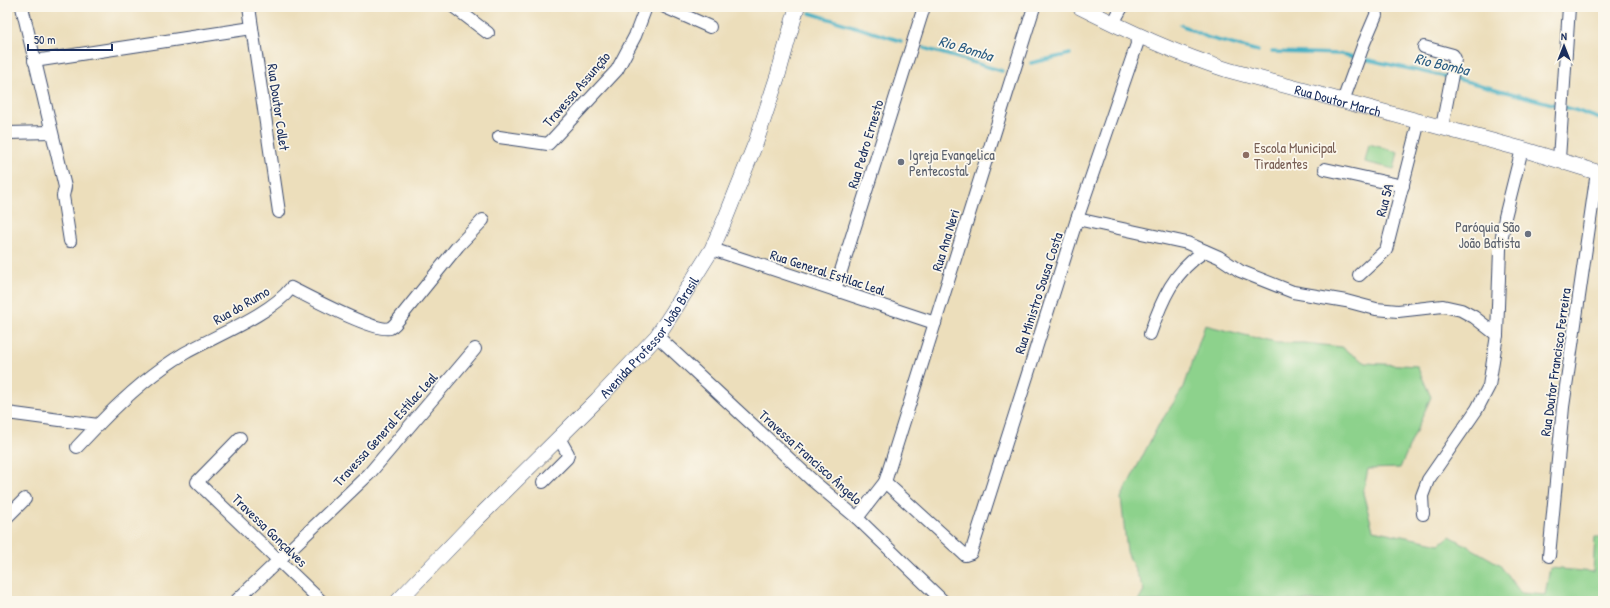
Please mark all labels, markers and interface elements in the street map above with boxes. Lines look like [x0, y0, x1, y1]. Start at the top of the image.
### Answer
scale bar [28, 26, 112, 52]
north arrow [1544, 26, 1584, 66]
text: N [1561, 29, 1567, 43]
water label: Rio Bomba [936, 30, 998, 67]
text: 50 m [34, 31, 55, 48]
street label: Travessa Assunção [538, 47, 614, 131]
water label: Rio Bomba [1413, 48, 1474, 81]
street label: Rua Doutor Collet [264, 62, 295, 152]
street label: Rua Doutor March [1293, 79, 1383, 120]
street label: Rua Pedro Ernesto [842, 97, 888, 191]
place label: Escola Municipal Tiradentes [1254, 138, 1337, 173]
place label: Igreja Evangelica Pentecostal [909, 145, 995, 180]
marker: Escola Municipal Tiradentes [1241, 150, 1251, 160]
marker: Igreja Evangelica Pentecostal [896, 157, 906, 167]
street label: Rua 5A [1370, 181, 1398, 219]
street label: Rua Ana Neri [927, 207, 963, 273]
place label: Paróquia São João Batista [1455, 217, 1521, 252]
street label: Rua Ministro Sousa Costa [1009, 229, 1067, 356]
marker: Paróquia São João Batista [1523, 229, 1533, 239]
street label: Rua General Estilac Leal [768, 244, 888, 300]
street label: Avenida Professor João Brasil [595, 272, 703, 402]
street label: Rua do Rumo [209, 281, 273, 329]
street label: Rua Doutor Francisco Ferreira [1535, 286, 1575, 437]
street label: Travessa General Estilac Leal [329, 368, 442, 490]
street label: Travessa Francisco Ângelo [755, 405, 867, 510]
street label: Travessa Gonçalves [228, 489, 312, 571]

